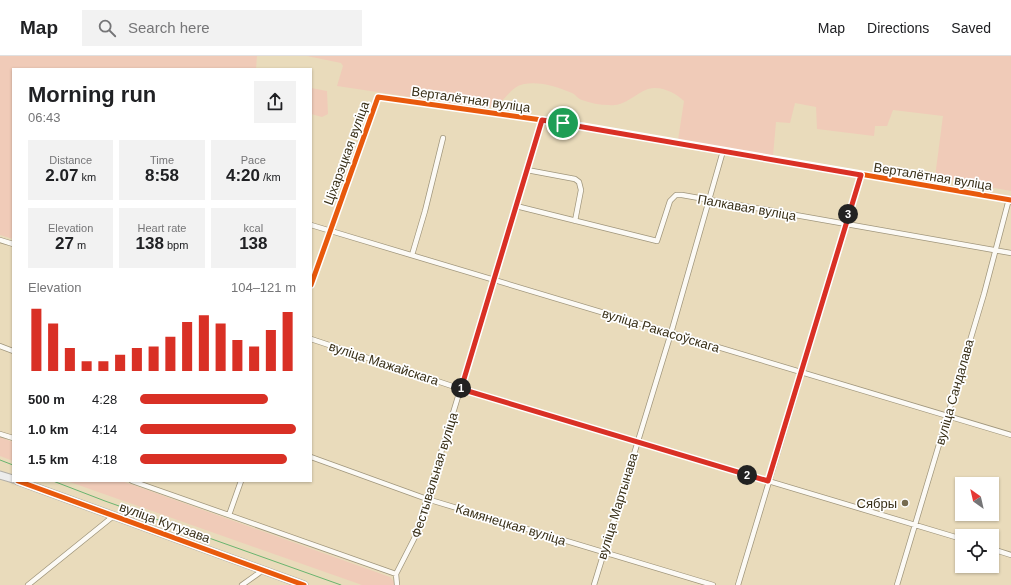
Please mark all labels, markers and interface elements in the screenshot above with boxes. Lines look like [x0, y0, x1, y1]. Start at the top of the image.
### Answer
search box [82, 10, 362, 46]
text: Map [20, 17, 58, 38]
icon: search [96, 17, 118, 39]
text: Search here [128, 19, 210, 36]
text: Map [818, 20, 845, 36]
text: Directions [867, 20, 929, 36]
text: Saved [951, 20, 991, 36]
button: share [254, 81, 296, 123]
text: Morning run [28, 82, 156, 107]
street label: Верталётная вуліца [411, 84, 532, 115]
street label: Ціхарэцкая вуліца [321, 99, 372, 207]
pin [546, 106, 580, 140]
text: 06:43 [28, 110, 61, 125]
icon: arrive [552, 112, 574, 134]
text: Distance [49, 154, 92, 166]
text: Time [150, 154, 174, 166]
text: Pace [241, 154, 266, 166]
street label: Верталётная вуліца [873, 160, 994, 193]
text: 2.07 [45, 166, 78, 185]
text: 8:58 [145, 166, 179, 185]
text: 4:20 [226, 166, 260, 185]
text: km [78, 171, 96, 183]
text: /km [260, 171, 281, 183]
street label: Палкавая вуліца [696, 191, 798, 224]
pin: 3 [838, 204, 858, 224]
text: 3 [845, 208, 851, 220]
text: Elevation [48, 222, 93, 234]
text: Heart rate [138, 222, 186, 234]
text: kcal [244, 222, 263, 234]
text: 27 [55, 234, 74, 253]
text: 138 [136, 234, 164, 253]
text: 138 [239, 234, 268, 253]
text: m [74, 239, 86, 251]
text: bpm [164, 239, 188, 251]
text: Elevation [28, 280, 81, 295]
text: 104–121 m [231, 280, 296, 295]
street label: вуліца Ракасоўскага [600, 305, 722, 356]
street label: вуліца Сандалава [932, 337, 977, 447]
street label: вуліца Мажайскага [327, 339, 441, 389]
pin: 1 [451, 378, 471, 398]
text: 1 [458, 382, 464, 394]
text: 500 m [28, 392, 65, 407]
text: 4:28 [92, 392, 117, 407]
street label: Фестывальная вуліца [408, 410, 461, 540]
text: 1.0 km [28, 422, 68, 437]
text: 4:14 [92, 422, 117, 437]
street label: вуліца Мартынава [594, 450, 641, 561]
text: 1.5 km [28, 452, 68, 467]
text: 4:18 [92, 452, 117, 467]
pin: 2 [737, 465, 757, 485]
text: 2 [744, 469, 750, 481]
north arrow [955, 477, 999, 521]
map controls [955, 477, 999, 573]
place label: Сябры [857, 496, 897, 511]
marker: Сябры [900, 498, 910, 508]
street label: вуліца Кутузава [117, 499, 213, 546]
street label: Камянецкая вуліца [454, 501, 569, 549]
button: locate [955, 529, 999, 573]

